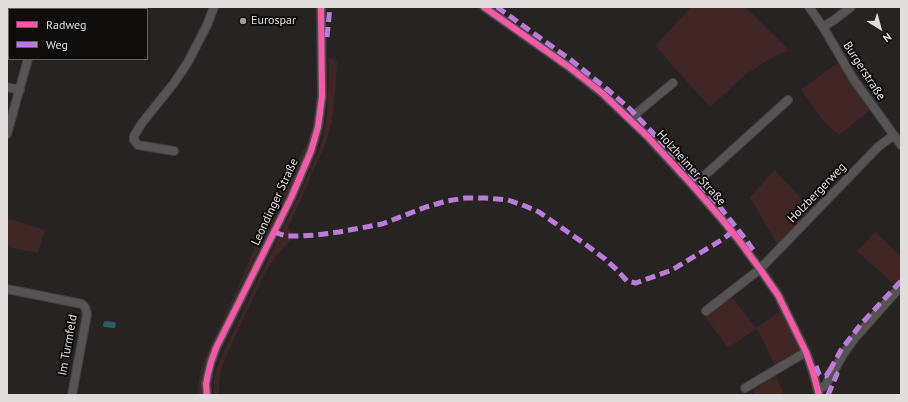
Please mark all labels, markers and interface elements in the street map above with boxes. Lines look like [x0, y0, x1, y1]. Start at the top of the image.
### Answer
legend [8, 8, 148, 60]
north arrow [860, 8, 900, 48]
place label: Eurospar [251, 14, 296, 28]
marker: Eurospar [238, 16, 248, 26]
text: Radweg [46, 17, 87, 32]
text: N [880, 30, 894, 45]
text: Weg [46, 37, 68, 52]
street label: Burgerstraße [840, 39, 888, 103]
street label: Holzheimer Straße [654, 127, 728, 209]
street label: Leondinger Straße [249, 156, 301, 248]
street label: Holzbergerweg [785, 160, 849, 226]
street label: Im Turmfeld [56, 313, 80, 377]

